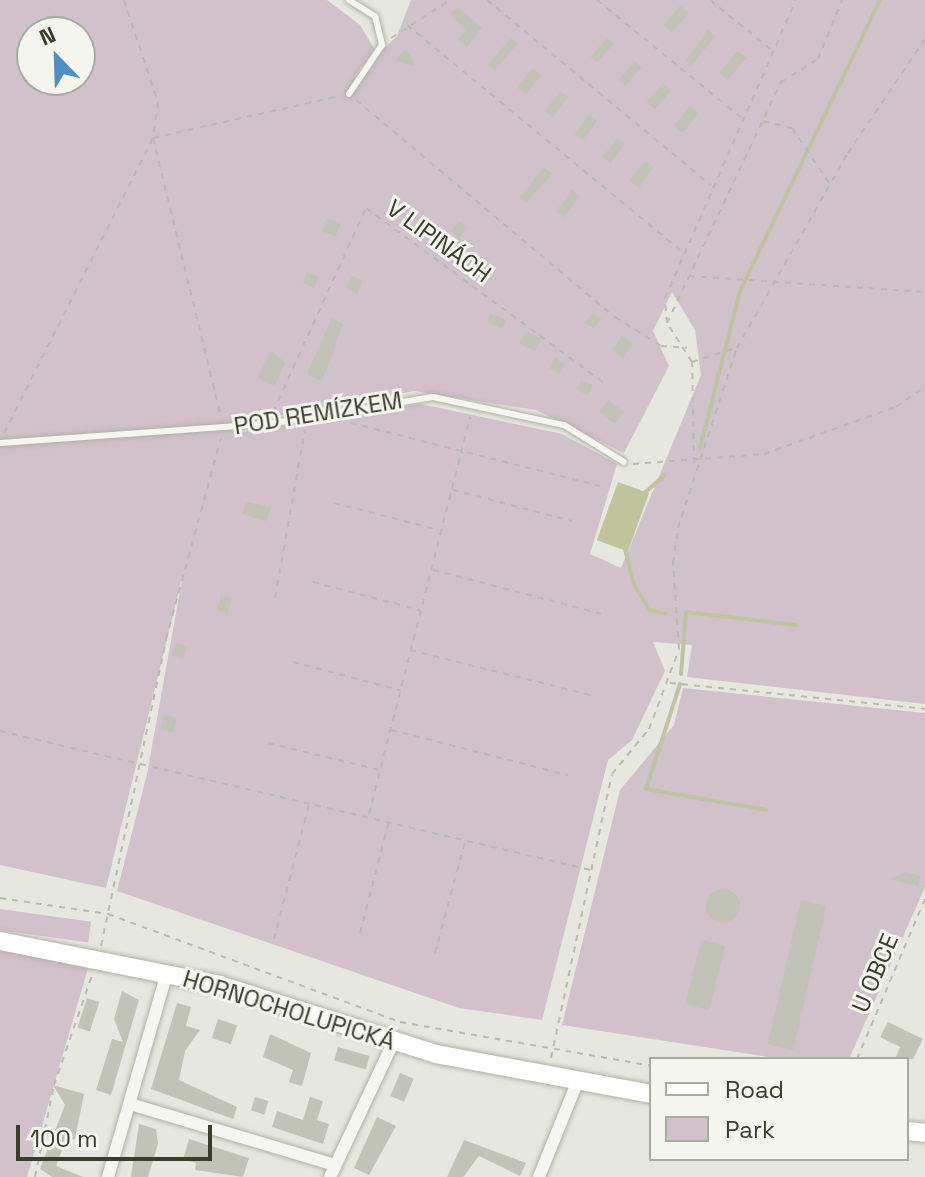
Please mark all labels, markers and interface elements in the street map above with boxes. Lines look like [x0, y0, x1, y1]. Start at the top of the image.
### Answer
north arrow [16, 16, 96, 96]
text: N [35, 20, 60, 52]
street label: V LIPINÁCH [381, 193, 497, 289]
street label: POD REMÍZKEM [232, 385, 404, 441]
street label: U OBCE [846, 929, 904, 1017]
street label: HORNOCHOLUPICKÁ [179, 964, 399, 1056]
legend [649, 1057, 909, 1161]
text: Road [725, 1074, 784, 1105]
scale bar [20, 1109, 216, 1159]
text: Park [725, 1114, 775, 1145]
text: 100 m [30, 1123, 98, 1154]

